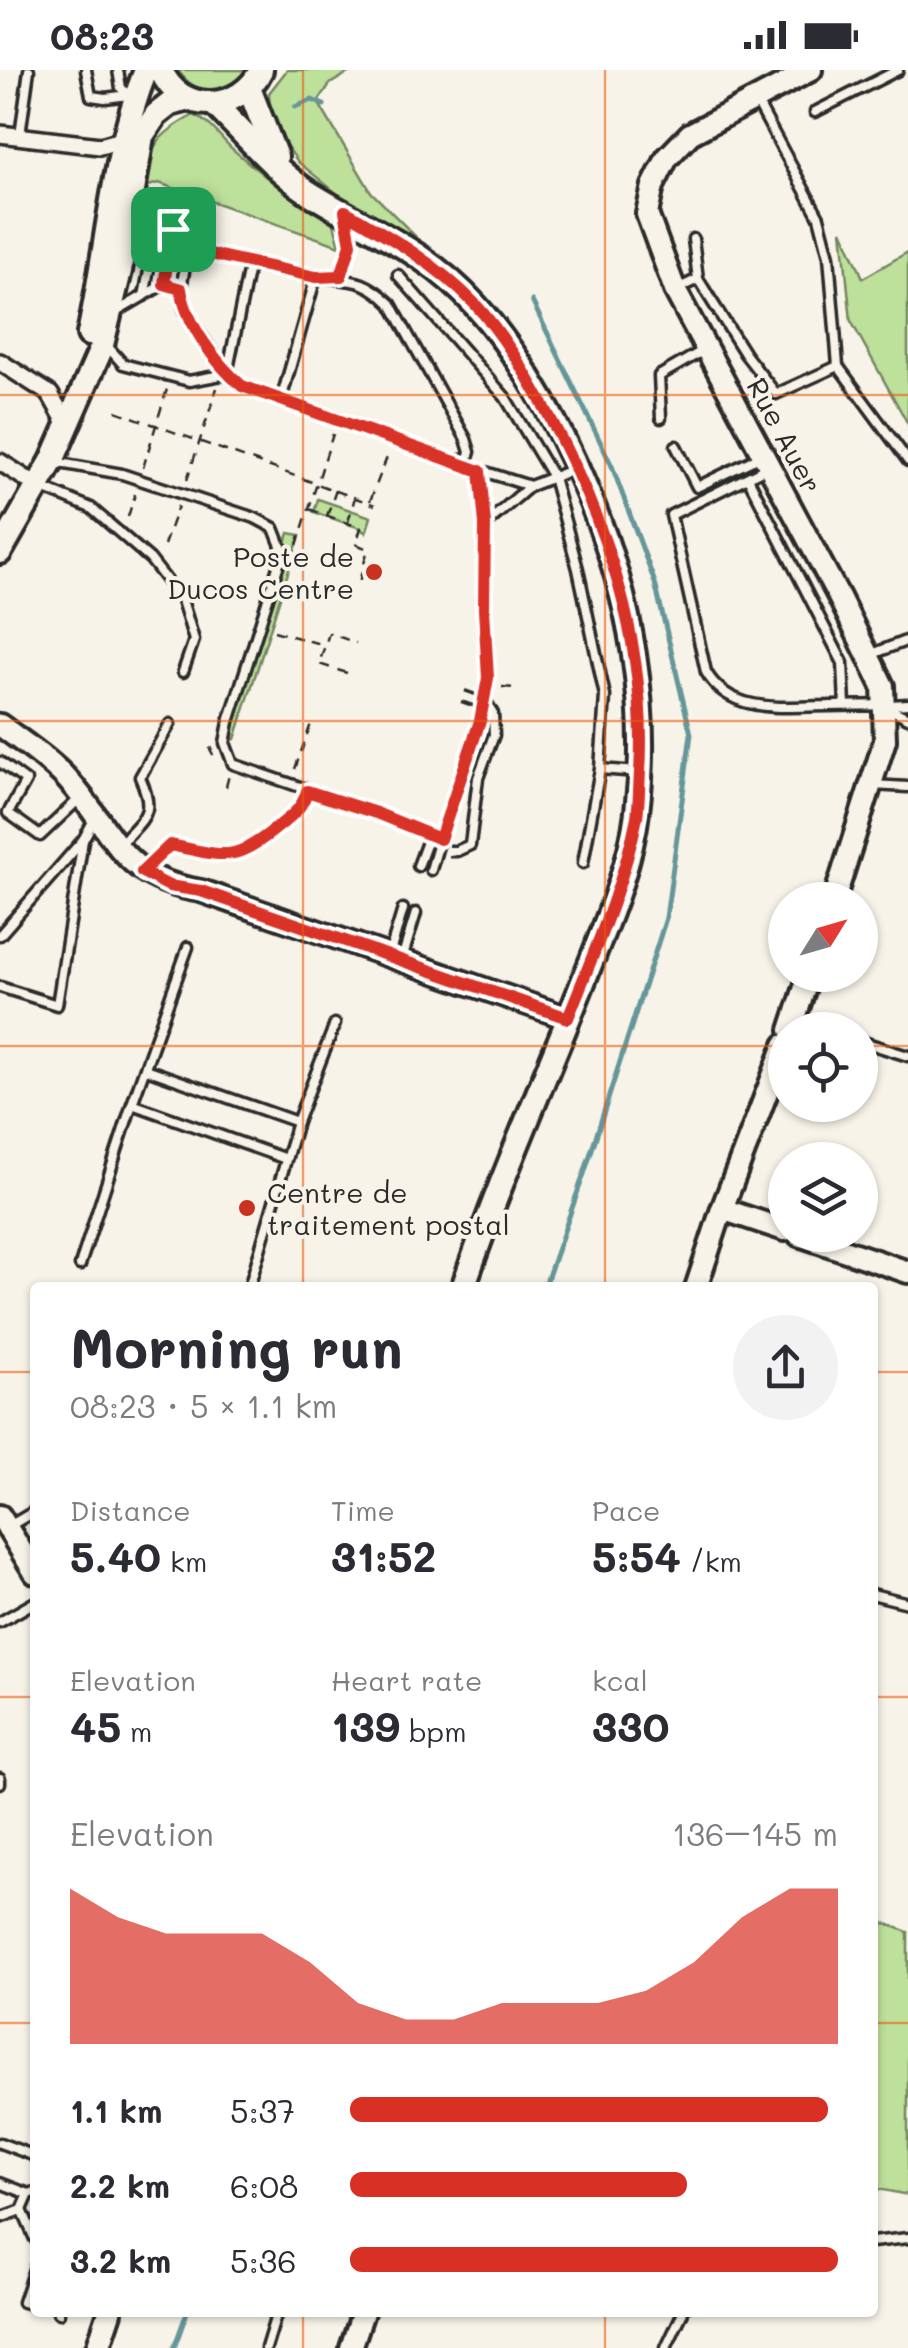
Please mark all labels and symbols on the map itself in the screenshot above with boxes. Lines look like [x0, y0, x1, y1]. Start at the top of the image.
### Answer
pin [131, 187, 216, 272]
street label: Rue Auer [740, 371, 830, 499]
place label: Poste de Ducos Centre [167, 538, 354, 606]
marker: Poste de Ducos Centre [363, 561, 385, 583]
north arrow [768, 882, 878, 992]
place label: Centre de traitement postal [267, 1174, 510, 1242]
marker: Centre de traitement postal [236, 1197, 258, 1219]

